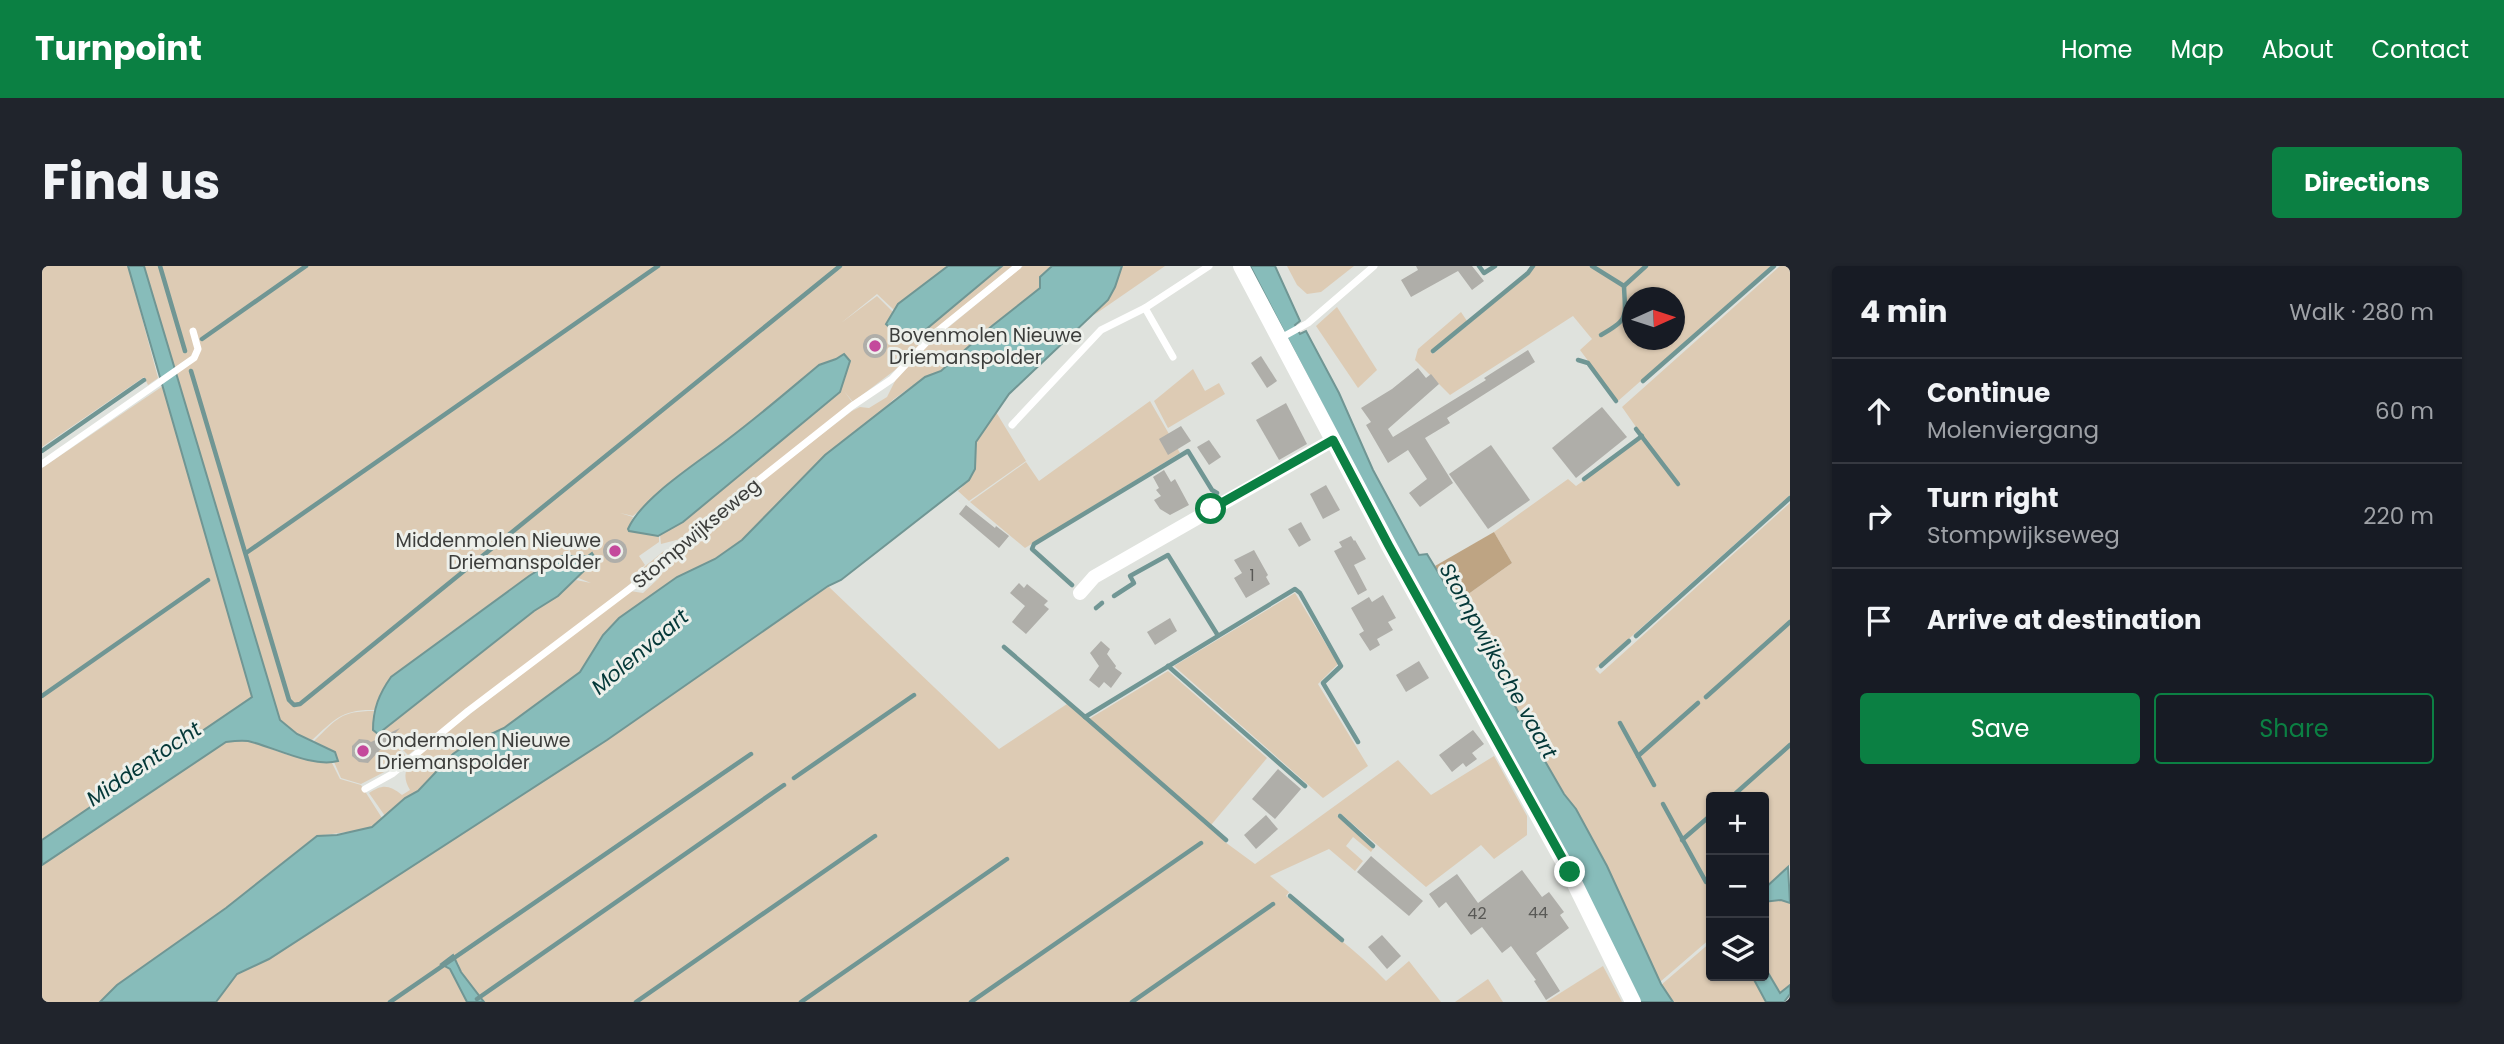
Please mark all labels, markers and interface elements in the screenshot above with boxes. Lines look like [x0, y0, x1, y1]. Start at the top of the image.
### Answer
text: Turnpoint [35, 25, 202, 72]
text: Home [2061, 33, 2133, 66]
text: Map [2171, 33, 2224, 66]
text: About [2262, 33, 2333, 66]
text: Contact [2371, 33, 2469, 66]
button: Directions [2272, 147, 2462, 218]
text: Find us [42, 148, 220, 216]
north arrow [1622, 287, 1685, 350]
text: 4 min [1860, 290, 1948, 333]
text: Walk · 280 m [2289, 296, 2434, 328]
place label: Bovenmolen Nieuwe Driemanspolder [889, 322, 1082, 371]
marker: Bovenmolen Nieuwe Driemanspolder [867, 338, 883, 354]
text: Continue [1927, 375, 2050, 411]
icon: ahead [1860, 392, 1898, 430]
text: 60 m [2375, 395, 2434, 427]
text: Molenviergang [1927, 414, 2099, 446]
street label: Stompwijkseweg [627, 472, 766, 595]
text: Turn right [1927, 480, 2059, 516]
route start [1195, 493, 1226, 524]
icon: right [1860, 497, 1898, 535]
text: 220 m [2363, 500, 2434, 532]
text: Stompwijkseweg [1927, 519, 2120, 551]
place label: Middenmolen Nieuwe Driemanspolder [396, 527, 601, 576]
marker: Middenmolen Nieuwe Driemanspolder [607, 543, 623, 559]
water label: Stompwijksche vaart [1433, 558, 1565, 764]
house number: 1 [1249, 564, 1255, 587]
water label: Molenvaart [585, 602, 695, 701]
icon: arrive [1860, 602, 1898, 640]
text: Arrive at destination [1927, 602, 2202, 638]
button: Save [1860, 693, 2140, 764]
button: Share [2154, 693, 2434, 764]
water label: Middentocht [80, 714, 207, 813]
place label: Ondermolen Nieuwe Driemanspolder [377, 727, 571, 776]
marker: Ondermolen Nieuwe Driemanspolder [355, 743, 371, 759]
map controls [1706, 792, 1769, 981]
button: + [1706, 792, 1769, 855]
button: − [1706, 855, 1769, 918]
route end [1554, 856, 1585, 887]
house number: 44 [1528, 901, 1548, 924]
house number: 42 [1467, 902, 1487, 925]
button: layers [1706, 918, 1769, 981]

